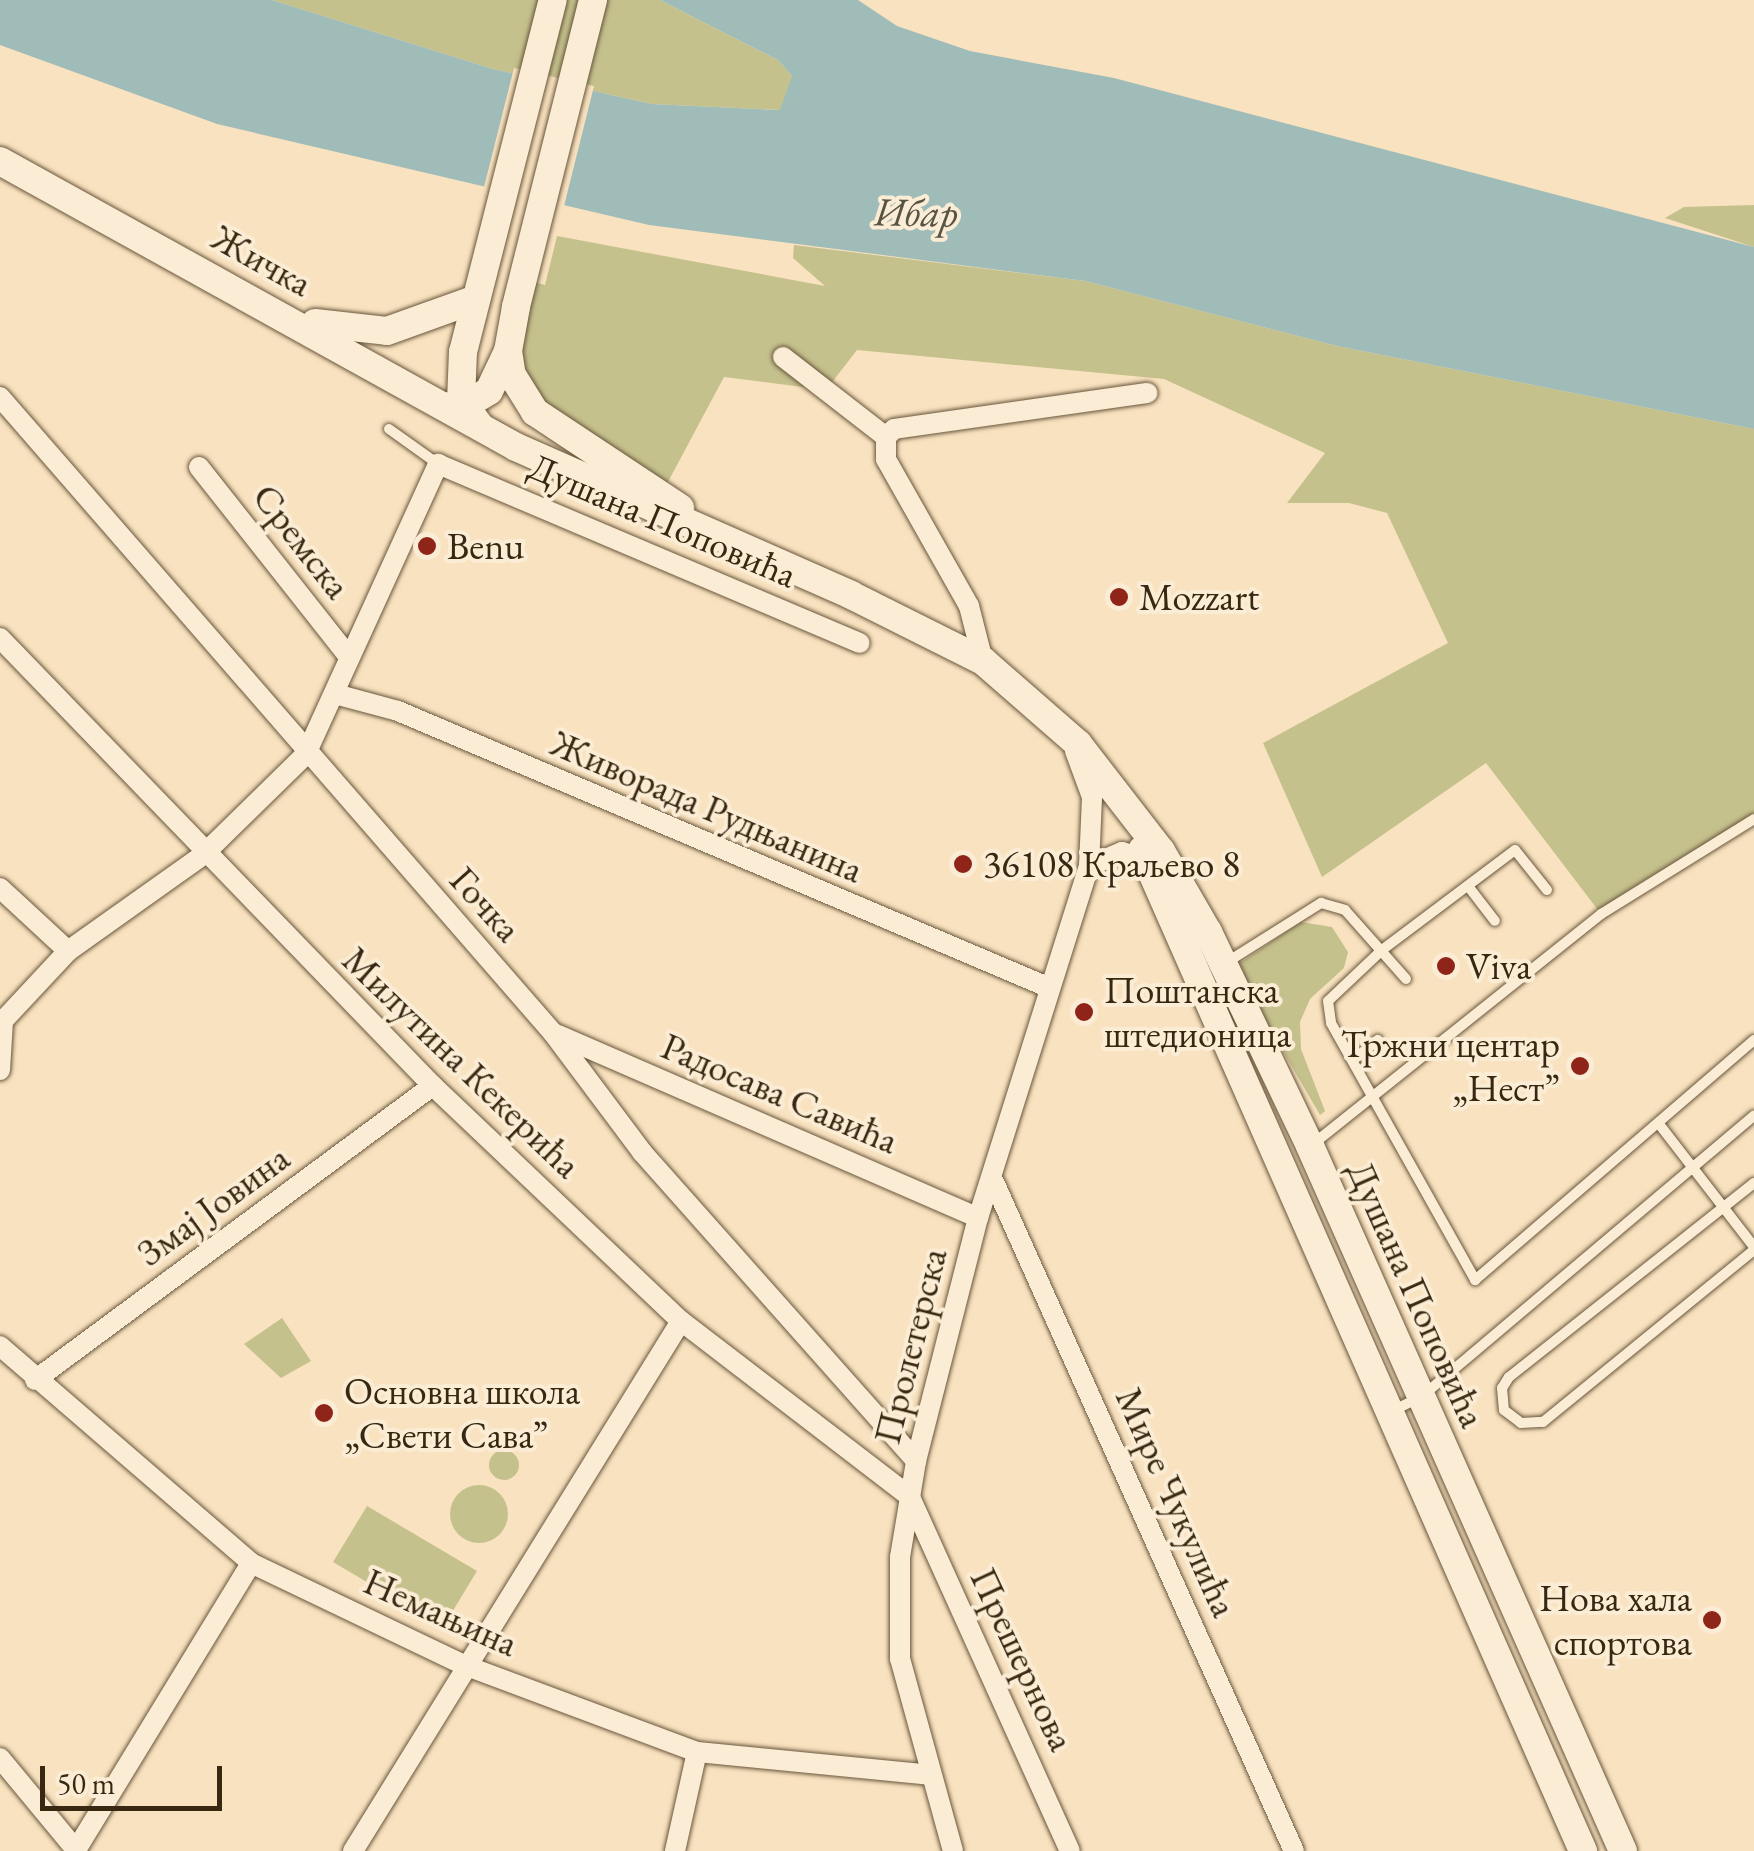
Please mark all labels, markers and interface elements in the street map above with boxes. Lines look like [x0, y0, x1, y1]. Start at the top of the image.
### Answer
water label: Ибар [874, 187, 958, 237]
street label: Жичка [204, 214, 320, 306]
street label: Душана Поповића [522, 443, 804, 597]
street label: Сремска [243, 475, 361, 607]
place label: Benu [447, 523, 524, 569]
marker: Benu [416, 535, 438, 557]
place label: Mozzart [1139, 574, 1259, 620]
marker: Mozzart [1108, 586, 1130, 608]
street label: Живорада Рудњанина [544, 720, 870, 892]
place label: 36108 Краљево 8 [983, 841, 1240, 887]
marker: 36108 Краљево 8 [952, 853, 974, 875]
street label: Гочка [441, 857, 531, 951]
street label: Милутина Кекерића [333, 937, 591, 1187]
place label: Viva [1466, 943, 1531, 989]
marker: Viva [1435, 955, 1457, 977]
place label: Поштанска штедионица [1104, 967, 1291, 1056]
marker: Поштанска штедионица [1073, 1001, 1095, 1023]
place label: Тржни центар „Нест” [1341, 1021, 1560, 1110]
street label: Радосава Савића [655, 1023, 905, 1163]
marker: Тржни центар „Нест” [1569, 1055, 1591, 1077]
street label: Змај Јовина [128, 1135, 298, 1275]
street label: Душана Поповића [1338, 1154, 1496, 1434]
street label: Пролетерска [864, 1243, 956, 1449]
place label: Основна школа „Свети Сава” [344, 1368, 580, 1458]
street label: Мире Чукулића [1106, 1380, 1248, 1624]
marker: Основна школа „Свети Сава” [313, 1402, 335, 1424]
street label: Немањина [357, 1558, 525, 1666]
street label: Прешернова [961, 1560, 1085, 1758]
place label: Нова хала спортова [1539, 1575, 1692, 1665]
marker: Нова хала спортова [1701, 1609, 1723, 1631]
scale bar [45, 1746, 228, 1808]
text: 50 m [57, 1764, 115, 1803]

